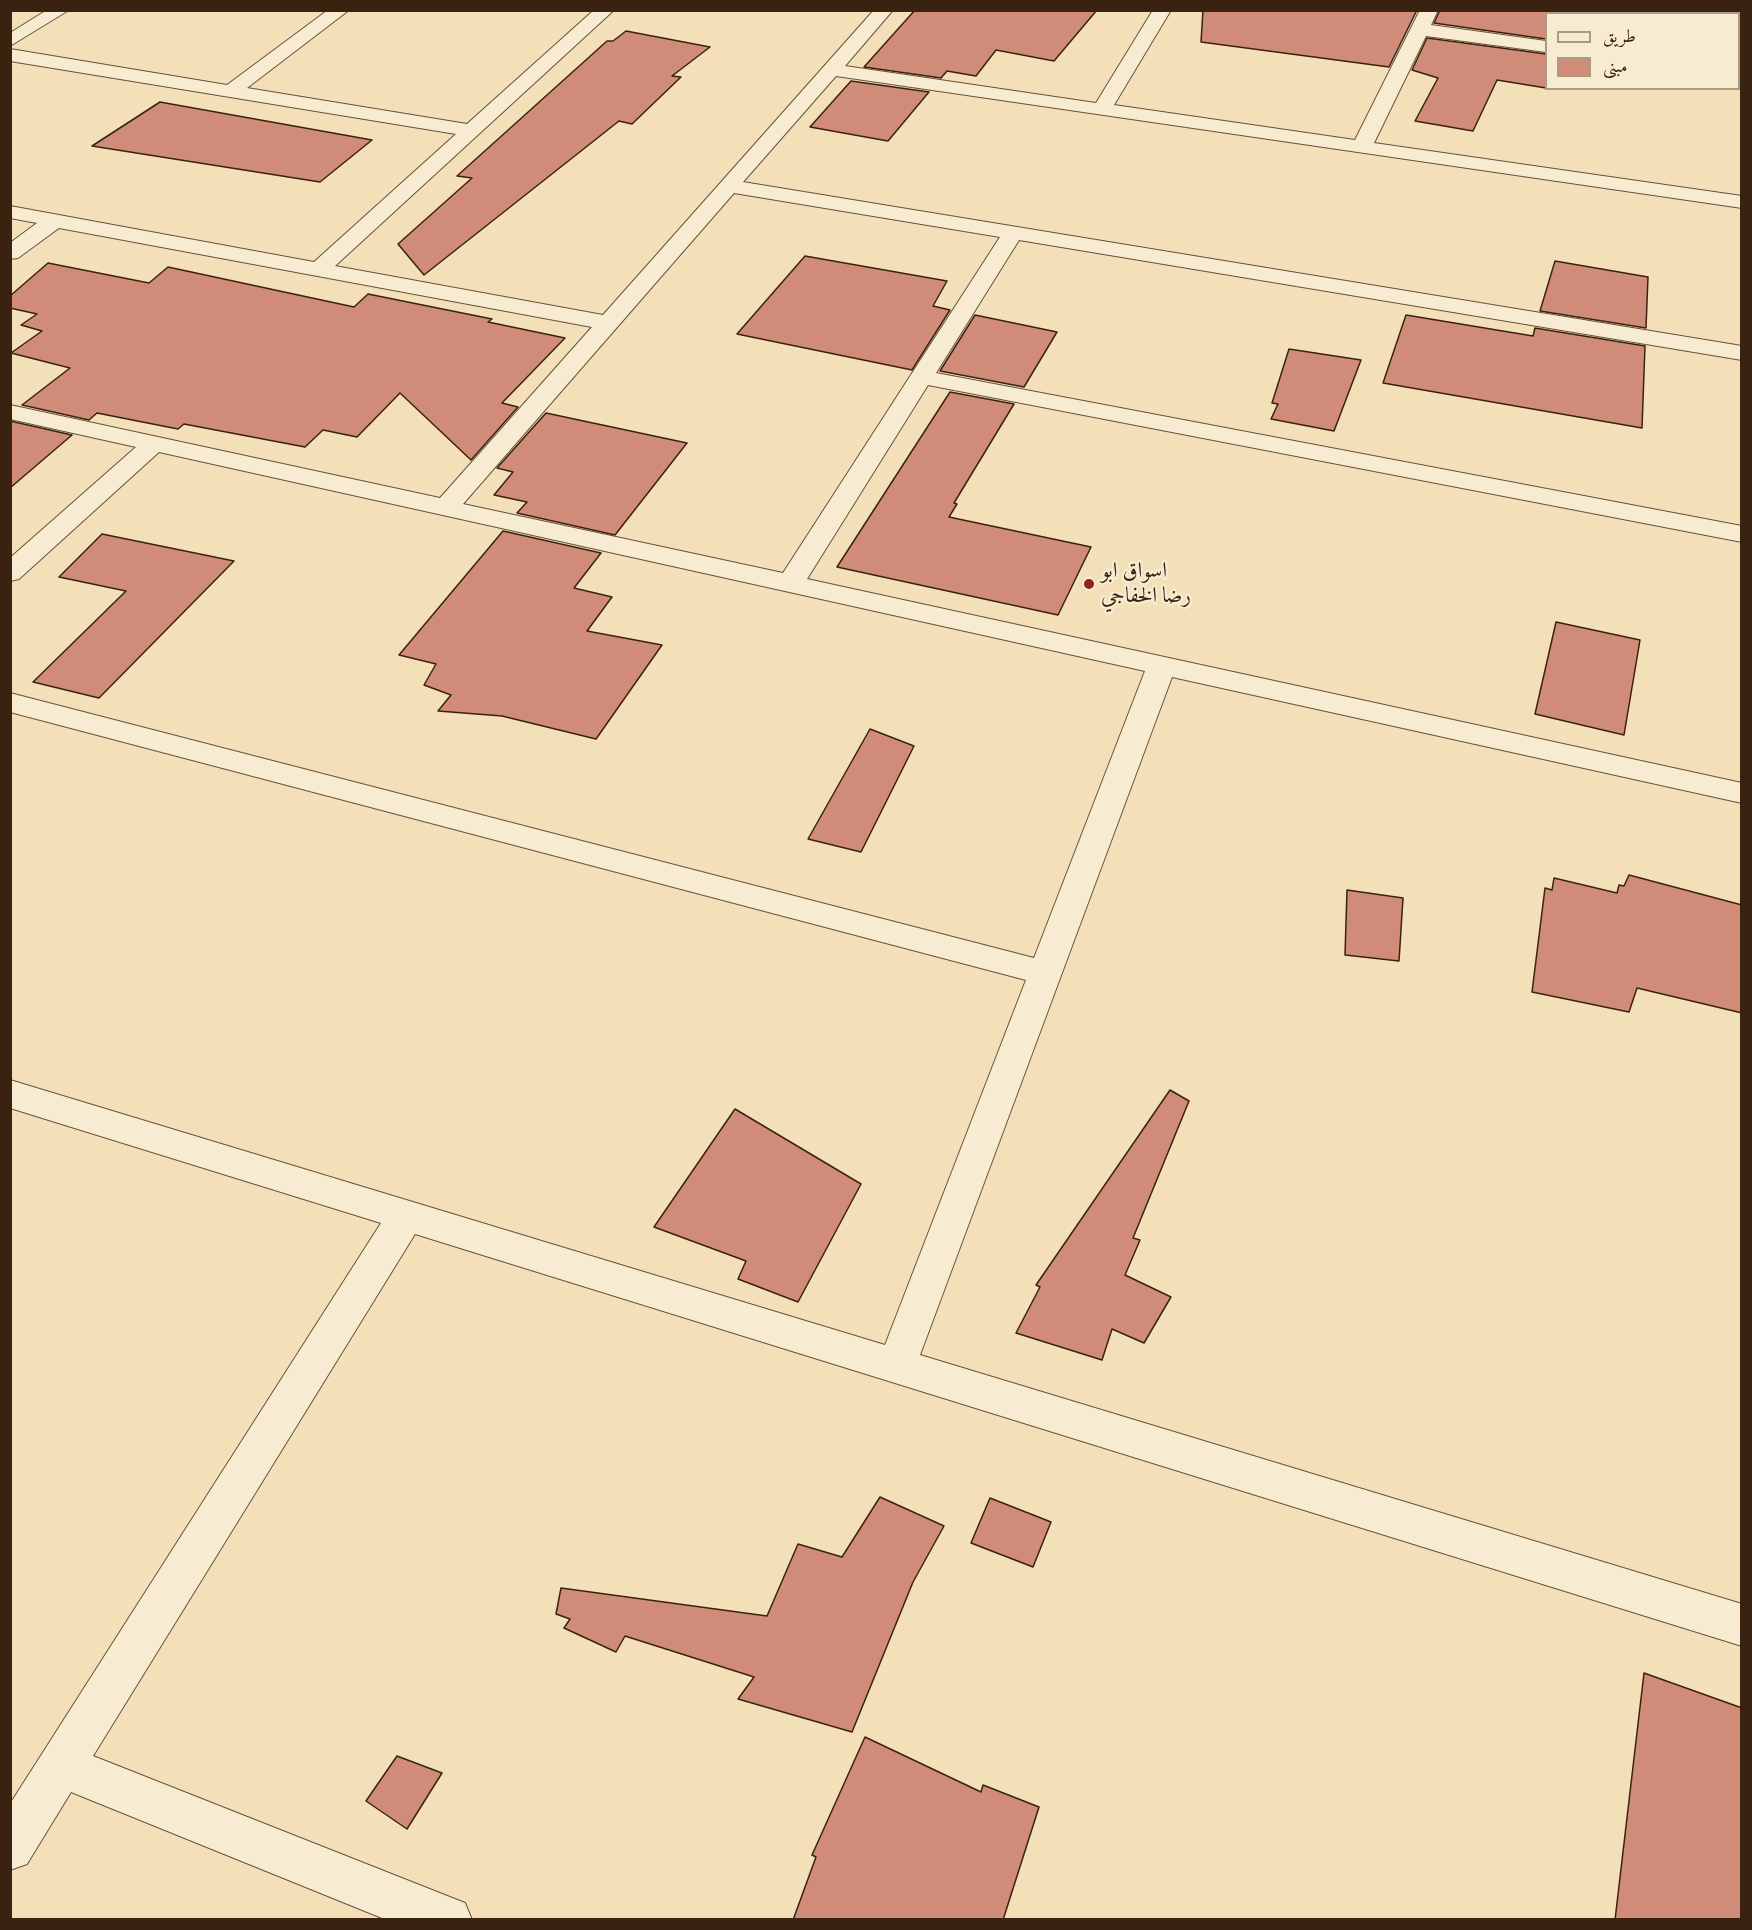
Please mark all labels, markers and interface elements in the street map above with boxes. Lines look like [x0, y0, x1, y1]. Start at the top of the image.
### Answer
legend [1545, 12, 1740, 90]
text: طريق [1603, 22, 1636, 49]
text: مبنى [1603, 52, 1628, 79]
place label: اسواق ابو رضا الخفاجي [1101, 558, 1191, 610]
marker: اسواق ابو رضا الخفاجي [1082, 577, 1096, 591]

